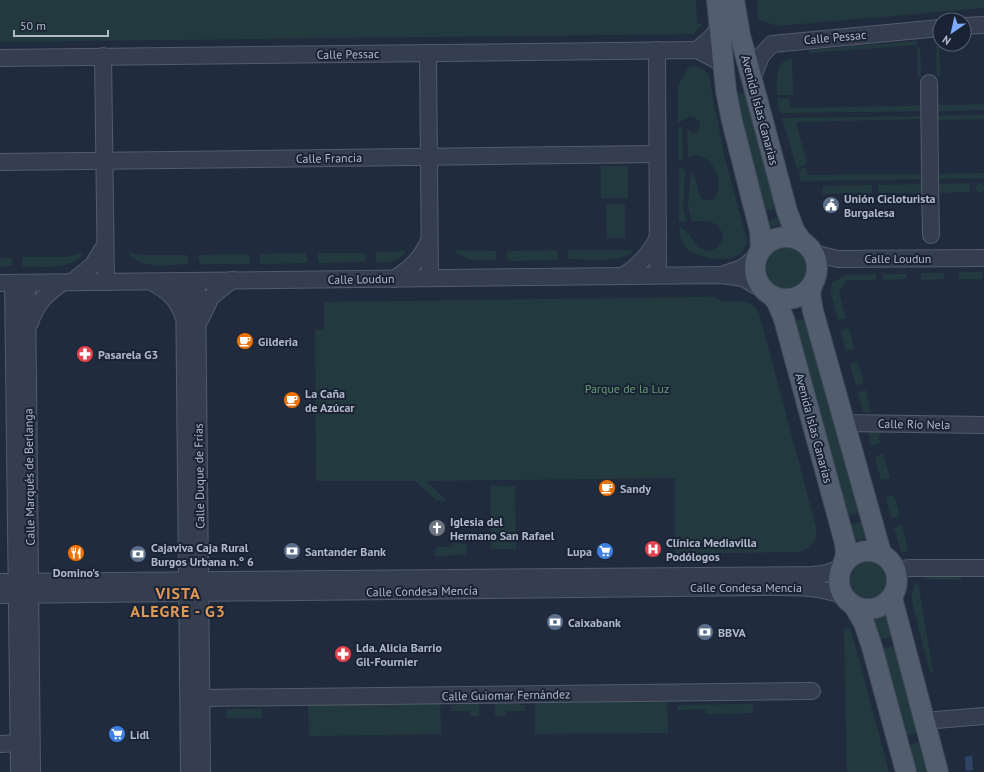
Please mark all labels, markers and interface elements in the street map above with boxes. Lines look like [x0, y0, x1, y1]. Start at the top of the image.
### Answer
scale bar [14, 12, 108, 38]
north arrow [932, 12, 972, 52]
text: 50 m [20, 18, 46, 33]
street label: Calle Pessac [803, 27, 867, 47]
text: N [939, 32, 953, 48]
street label: Calle Pessac [316, 46, 380, 62]
street label: Avenida Islas Canarias [738, 53, 782, 167]
street label: Calle Francia [296, 150, 362, 166]
place label: Unión Cicloturista Burgalesa [844, 191, 936, 220]
public building icon: Unión Cicloturista Burgalesa [821, 195, 841, 215]
street label: Calle Loudun [865, 251, 931, 266]
street label: Calle Loudun [327, 271, 395, 287]
cafe icon: Gilderia [235, 331, 255, 351]
place label: Gilderia [258, 334, 298, 349]
pharmacy icon: Pasarela G3 [75, 344, 95, 364]
place label: Pasarela G3 [98, 347, 158, 362]
street label: Avenida Islas Canarias [792, 371, 836, 485]
park label: Parque de la Luz [585, 381, 669, 396]
place label: La Caña de Azúcar [305, 386, 355, 415]
cafe icon: La Caña de Azúcar [282, 390, 302, 410]
street label: Calle Marqués de Berlanga [20, 408, 38, 546]
street label: Calle Río Nela [878, 416, 950, 432]
street label: Calle Duque de Frías [191, 423, 207, 529]
cafe icon: Sandy [597, 478, 617, 498]
place label: Sandy [620, 481, 651, 496]
place label: Iglesia del Hermano San Rafael [450, 514, 555, 543]
church icon: Iglesia del Hermano San Rafael [427, 518, 447, 538]
place label: Clínica Mediavilla Podólogos [666, 535, 757, 564]
hospital icon: Clínica Mediavilla Podólogos [643, 539, 663, 559]
place label: Cajaviva Caja Rural Burgos Urbana n.º 6 [151, 540, 254, 569]
bank icon: Santander Bank [282, 541, 302, 561]
supermarket icon: Lupa [595, 541, 615, 561]
restaurant icon: Domino's [66, 543, 86, 563]
bank icon: Cajaviva Caja Rural Burgos Urbana n.º 6 [128, 544, 148, 564]
place label: Santander Bank [305, 544, 386, 559]
place label: Lupa [567, 544, 592, 559]
place label: Domino's [53, 565, 99, 580]
street label: Calle Condesa Mencía [690, 580, 802, 595]
district label: VISTA ALEGRE - G3 [130, 583, 226, 621]
street label: Calle Condesa Mencía [366, 583, 478, 599]
bank icon: Caixabank [545, 612, 565, 632]
place label: Caixabank [568, 615, 621, 630]
bank icon: BBVA [695, 622, 715, 642]
place label: BBVA [718, 625, 747, 640]
place label: Lda. Alicia Barrio Gil-Fournier [356, 640, 442, 669]
pharmacy icon: Lda. Alicia Barrio Gil-Fournier [333, 644, 353, 664]
street label: Calle Guiomar Fernández [442, 686, 570, 704]
supermarket icon: Lidl [107, 724, 127, 744]
place label: Lidl [130, 727, 150, 742]

